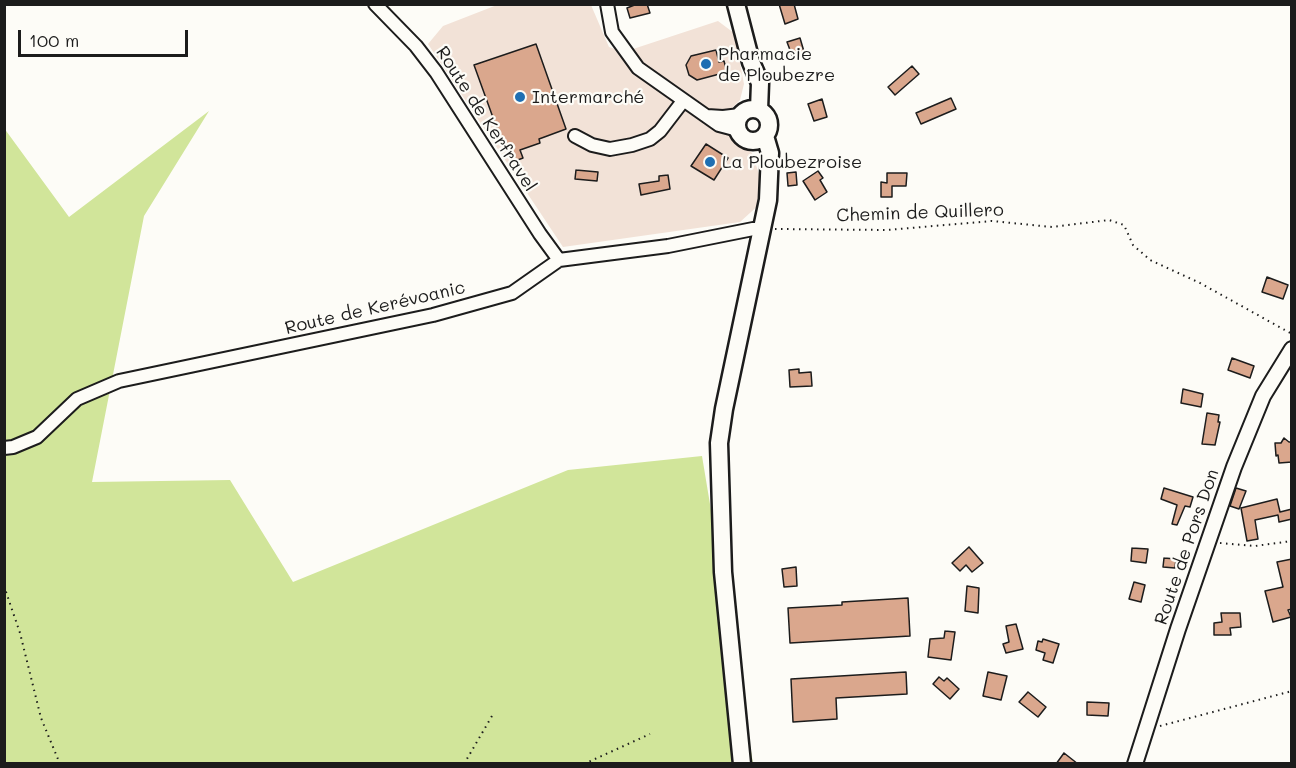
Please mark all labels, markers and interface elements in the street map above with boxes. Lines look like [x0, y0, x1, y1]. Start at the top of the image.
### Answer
scale bar [21, 18, 190, 56]
text: 100 m [29, 28, 79, 52]
street label: Route de Kerfravel [431, 42, 541, 196]
place label: Pharmacie de Ploubezre [718, 43, 835, 86]
marker: Pharmacie de Ploubezre [699, 57, 713, 71]
place label: Intermarché [532, 86, 644, 108]
marker: Intermarché [513, 90, 527, 104]
place label: La Ploubezroise [722, 151, 862, 173]
marker: La Ploubezroise [703, 155, 717, 169]
street label: Chemin de Quillero [836, 199, 1004, 227]
street label: Route de Kerévoanic [283, 277, 467, 339]
street label: Route de Pors Don [1150, 466, 1224, 628]

